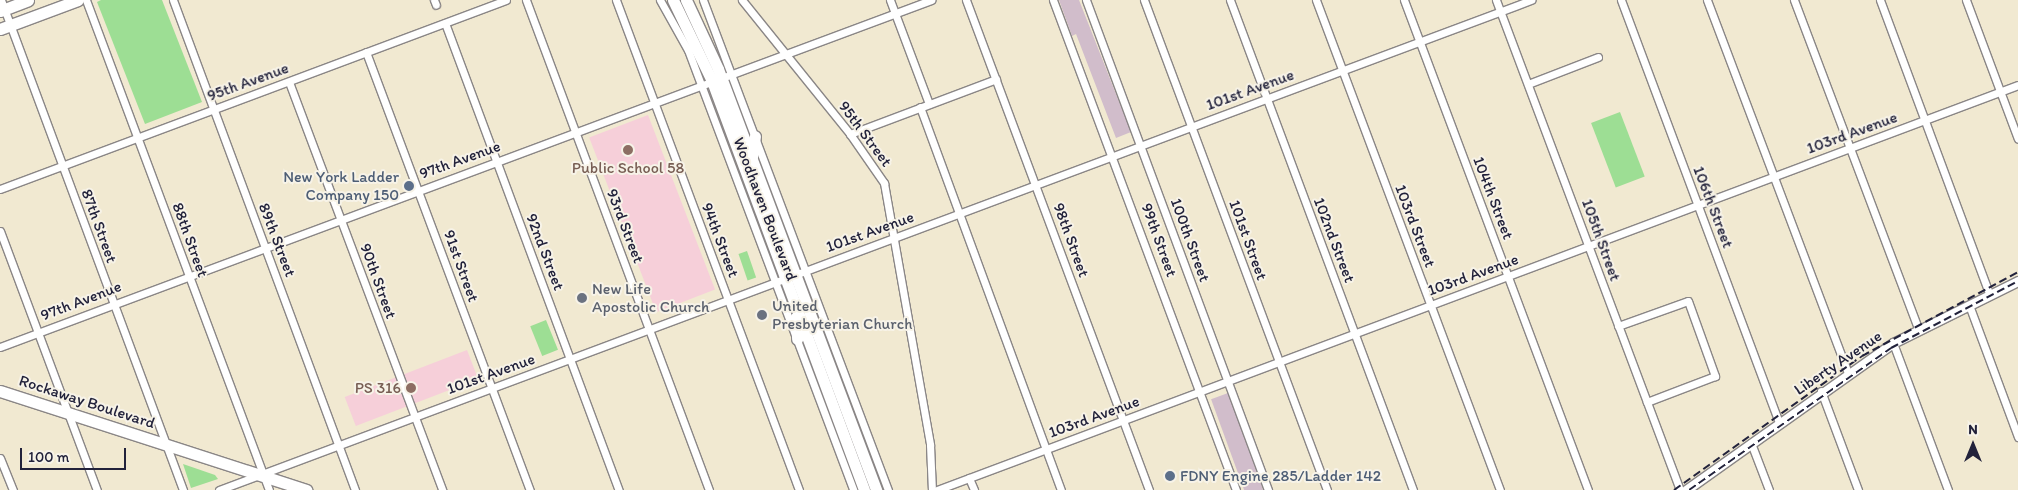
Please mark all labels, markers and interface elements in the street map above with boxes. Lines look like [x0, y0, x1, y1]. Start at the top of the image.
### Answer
street label: 95th Avenue [205, 59, 291, 105]
street label: 101st Avenue [1204, 65, 1296, 115]
street label: 95th Street [834, 98, 896, 170]
street label: 103rd Avenue [1804, 108, 1900, 158]
street label: Woodhaven Boulevard [729, 134, 801, 284]
street label: 97th Avenue [417, 137, 503, 183]
marker: Public School 58 [622, 144, 634, 156]
street label: 104th Street [1468, 154, 1518, 242]
place label: Public School 58 [572, 158, 684, 178]
street label: 106th Street [1689, 163, 1737, 251]
place label: New York Ladder Company 150 [284, 167, 399, 205]
marker: New York Ladder Company 150 [403, 180, 415, 192]
street label: 103rd Street [1390, 182, 1440, 270]
street label: 93rd Street [602, 186, 648, 266]
street label: 87th Street [77, 187, 121, 265]
street label: 102nd Street [1309, 195, 1359, 285]
street label: 100th Street [1166, 196, 1214, 284]
street label: 105th Street [1577, 196, 1625, 284]
street label: 101st Street [1225, 197, 1271, 283]
street label: 88th Street [168, 200, 212, 280]
street label: 94th Street [697, 200, 743, 280]
street label: 98th Street [1049, 200, 1093, 280]
street label: 89th Street [254, 201, 300, 279]
street label: 99th Street [1137, 201, 1181, 279]
street label: 101st Avenue [824, 207, 916, 257]
street label: 92nd Street [522, 211, 568, 293]
street label: 91st Street [439, 228, 483, 304]
street label: 90th Street [356, 241, 400, 321]
street label: 103rd Avenue [1425, 250, 1521, 300]
street label: 97th Avenue [38, 277, 124, 325]
place label: New Life Apostolic Church [592, 279, 710, 317]
marker: New Life Apostolic Church [576, 292, 588, 304]
place label: United Presbyterian Church [772, 296, 913, 334]
marker: United Presbyterian Church [756, 309, 768, 321]
street label: Liberty Avenue [1791, 327, 1885, 399]
street label: 101st Avenue [445, 349, 537, 399]
street label: Rockaway Boulevard [16, 371, 158, 433]
place label: PS 316 [355, 378, 401, 398]
marker: PS 316 [405, 382, 417, 394]
street label: 103rd Avenue [1046, 392, 1142, 442]
north arrow [1948, 420, 1998, 470]
text: N [1968, 421, 1978, 438]
scale bar [22, 438, 129, 470]
text: 100 m [28, 448, 69, 466]
place label: FDNY Engine 285/Ladder 142 [1180, 466, 1381, 486]
marker: FDNY Engine 285/Ladder 142 [1164, 470, 1176, 482]

